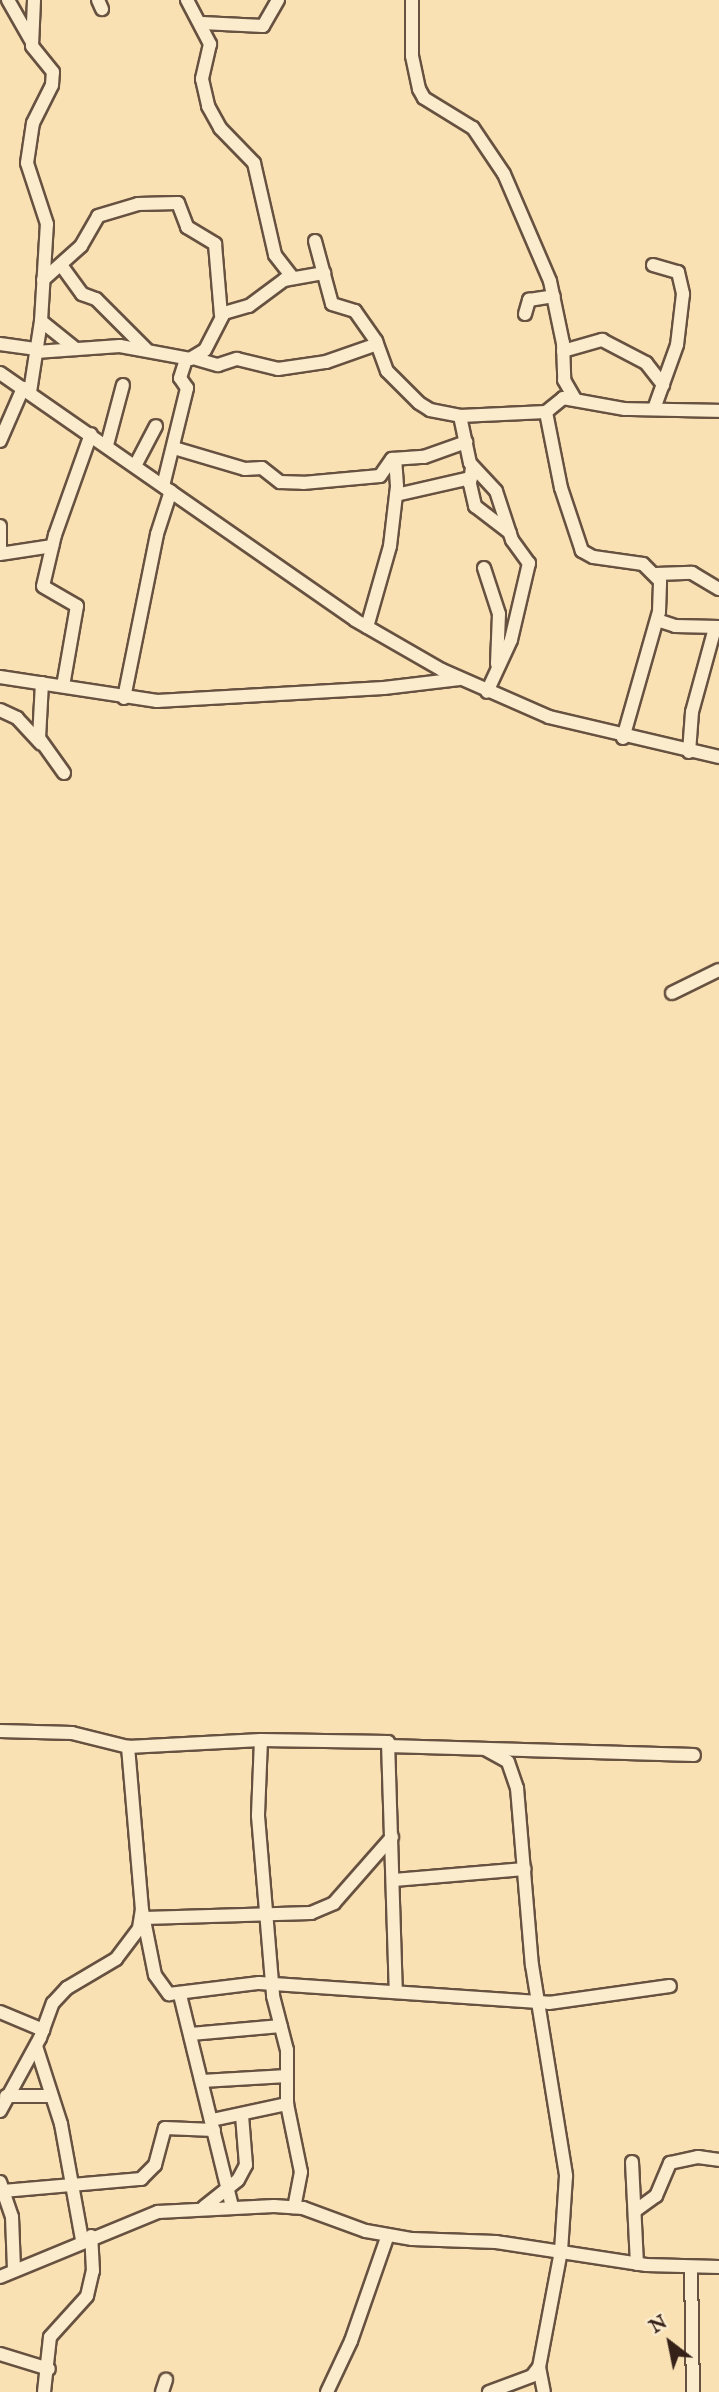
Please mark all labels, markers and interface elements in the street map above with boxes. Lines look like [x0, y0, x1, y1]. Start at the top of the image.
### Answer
north arrow [635, 2308, 705, 2378]
text: N [646, 2311, 672, 2340]

